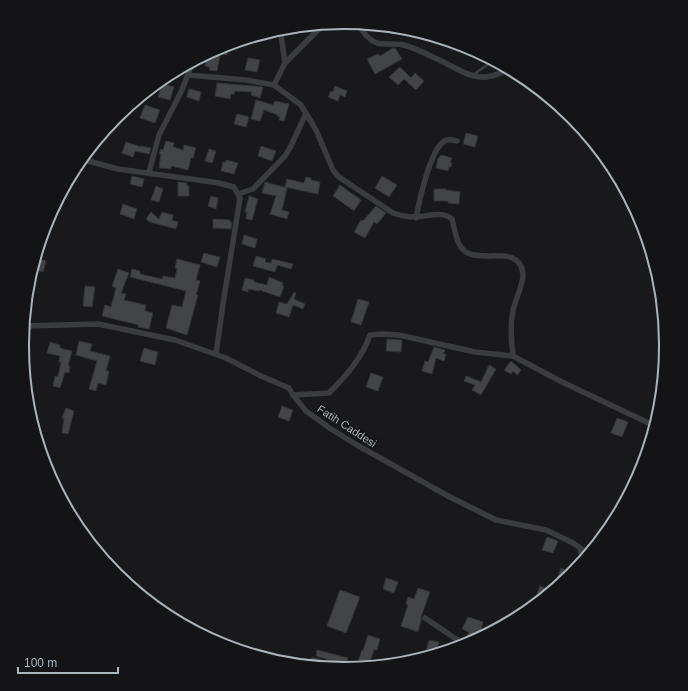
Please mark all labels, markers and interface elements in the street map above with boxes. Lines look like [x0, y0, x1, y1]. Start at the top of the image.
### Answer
street label: Fatih Caddesi [315, 402, 379, 450]
scale bar [18, 649, 118, 675]
text: 100 m [24, 656, 57, 670]

